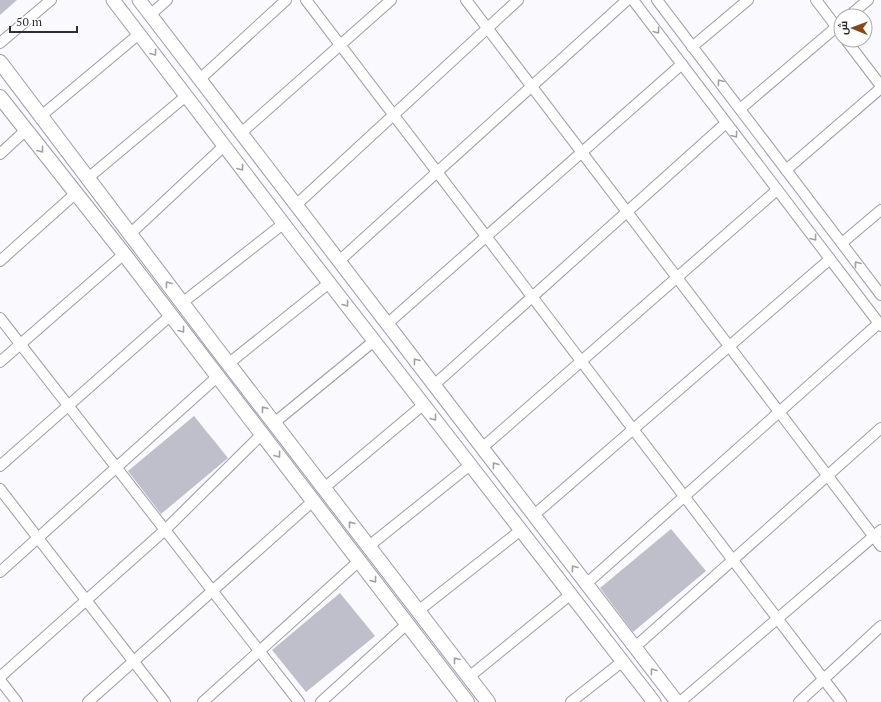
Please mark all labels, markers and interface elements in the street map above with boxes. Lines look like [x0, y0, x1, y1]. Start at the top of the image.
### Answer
scale bar [10, 8, 77, 34]
north arrow [833, 8, 873, 48]
text: 50 m [16, 14, 43, 29]
text: ش [836, 21, 850, 35]
one-way arrow [652, 27, 660, 34]
one-way arrow [149, 49, 156, 56]
one-way arrow [717, 80, 724, 87]
one-way arrow [731, 130, 738, 137]
one-way arrow [37, 145, 44, 152]
one-way arrow [236, 164, 244, 171]
one-way arrow [809, 234, 816, 241]
one-way arrow [855, 261, 862, 268]
one-way arrow [166, 281, 173, 288]
one-way arrow [341, 300, 348, 307]
one-way arrow [177, 325, 184, 332]
one-way arrow [414, 359, 421, 366]
one-way arrow [261, 407, 268, 414]
one-way arrow [429, 414, 436, 421]
one-way arrow [273, 451, 280, 458]
one-way arrow [493, 462, 500, 469]
one-way arrow [349, 521, 356, 528]
one-way arrow [572, 565, 579, 572]
one-way arrow [369, 576, 376, 583]
one-way arrow [453, 657, 461, 664]
one-way arrow [650, 668, 658, 675]

